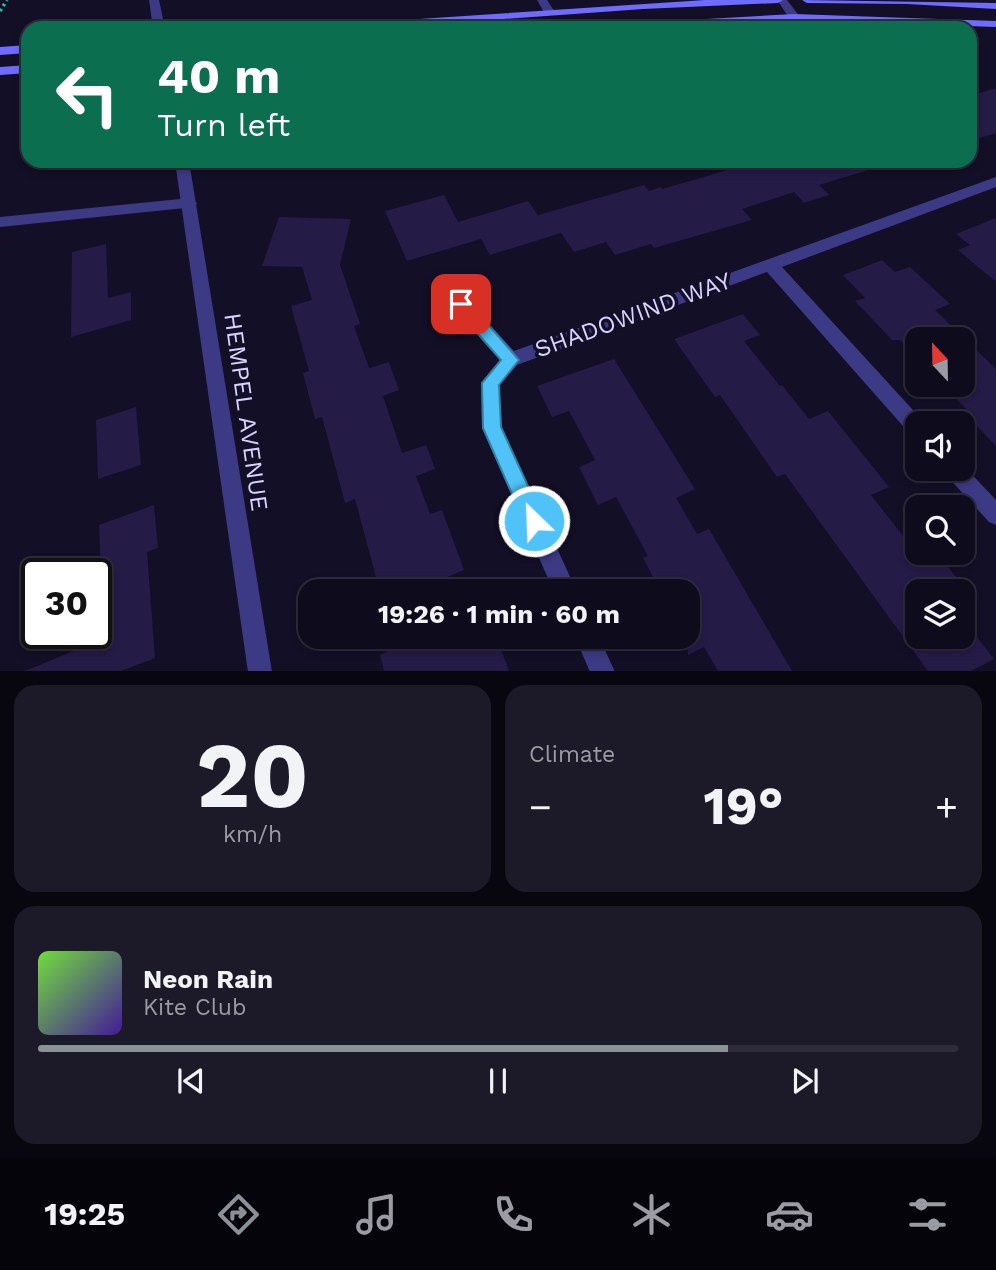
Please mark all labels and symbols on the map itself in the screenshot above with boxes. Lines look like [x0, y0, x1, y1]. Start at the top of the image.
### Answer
street label: SHADOWIND WAY [531, 266, 735, 364]
pin [431, 274, 491, 334]
street label: HEMPEL AVENUE [218, 311, 274, 513]
north arrow [905, 327, 975, 397]
position arrow [497, 484, 571, 558]
speed limit sign: 30 [21, 558, 112, 649]

